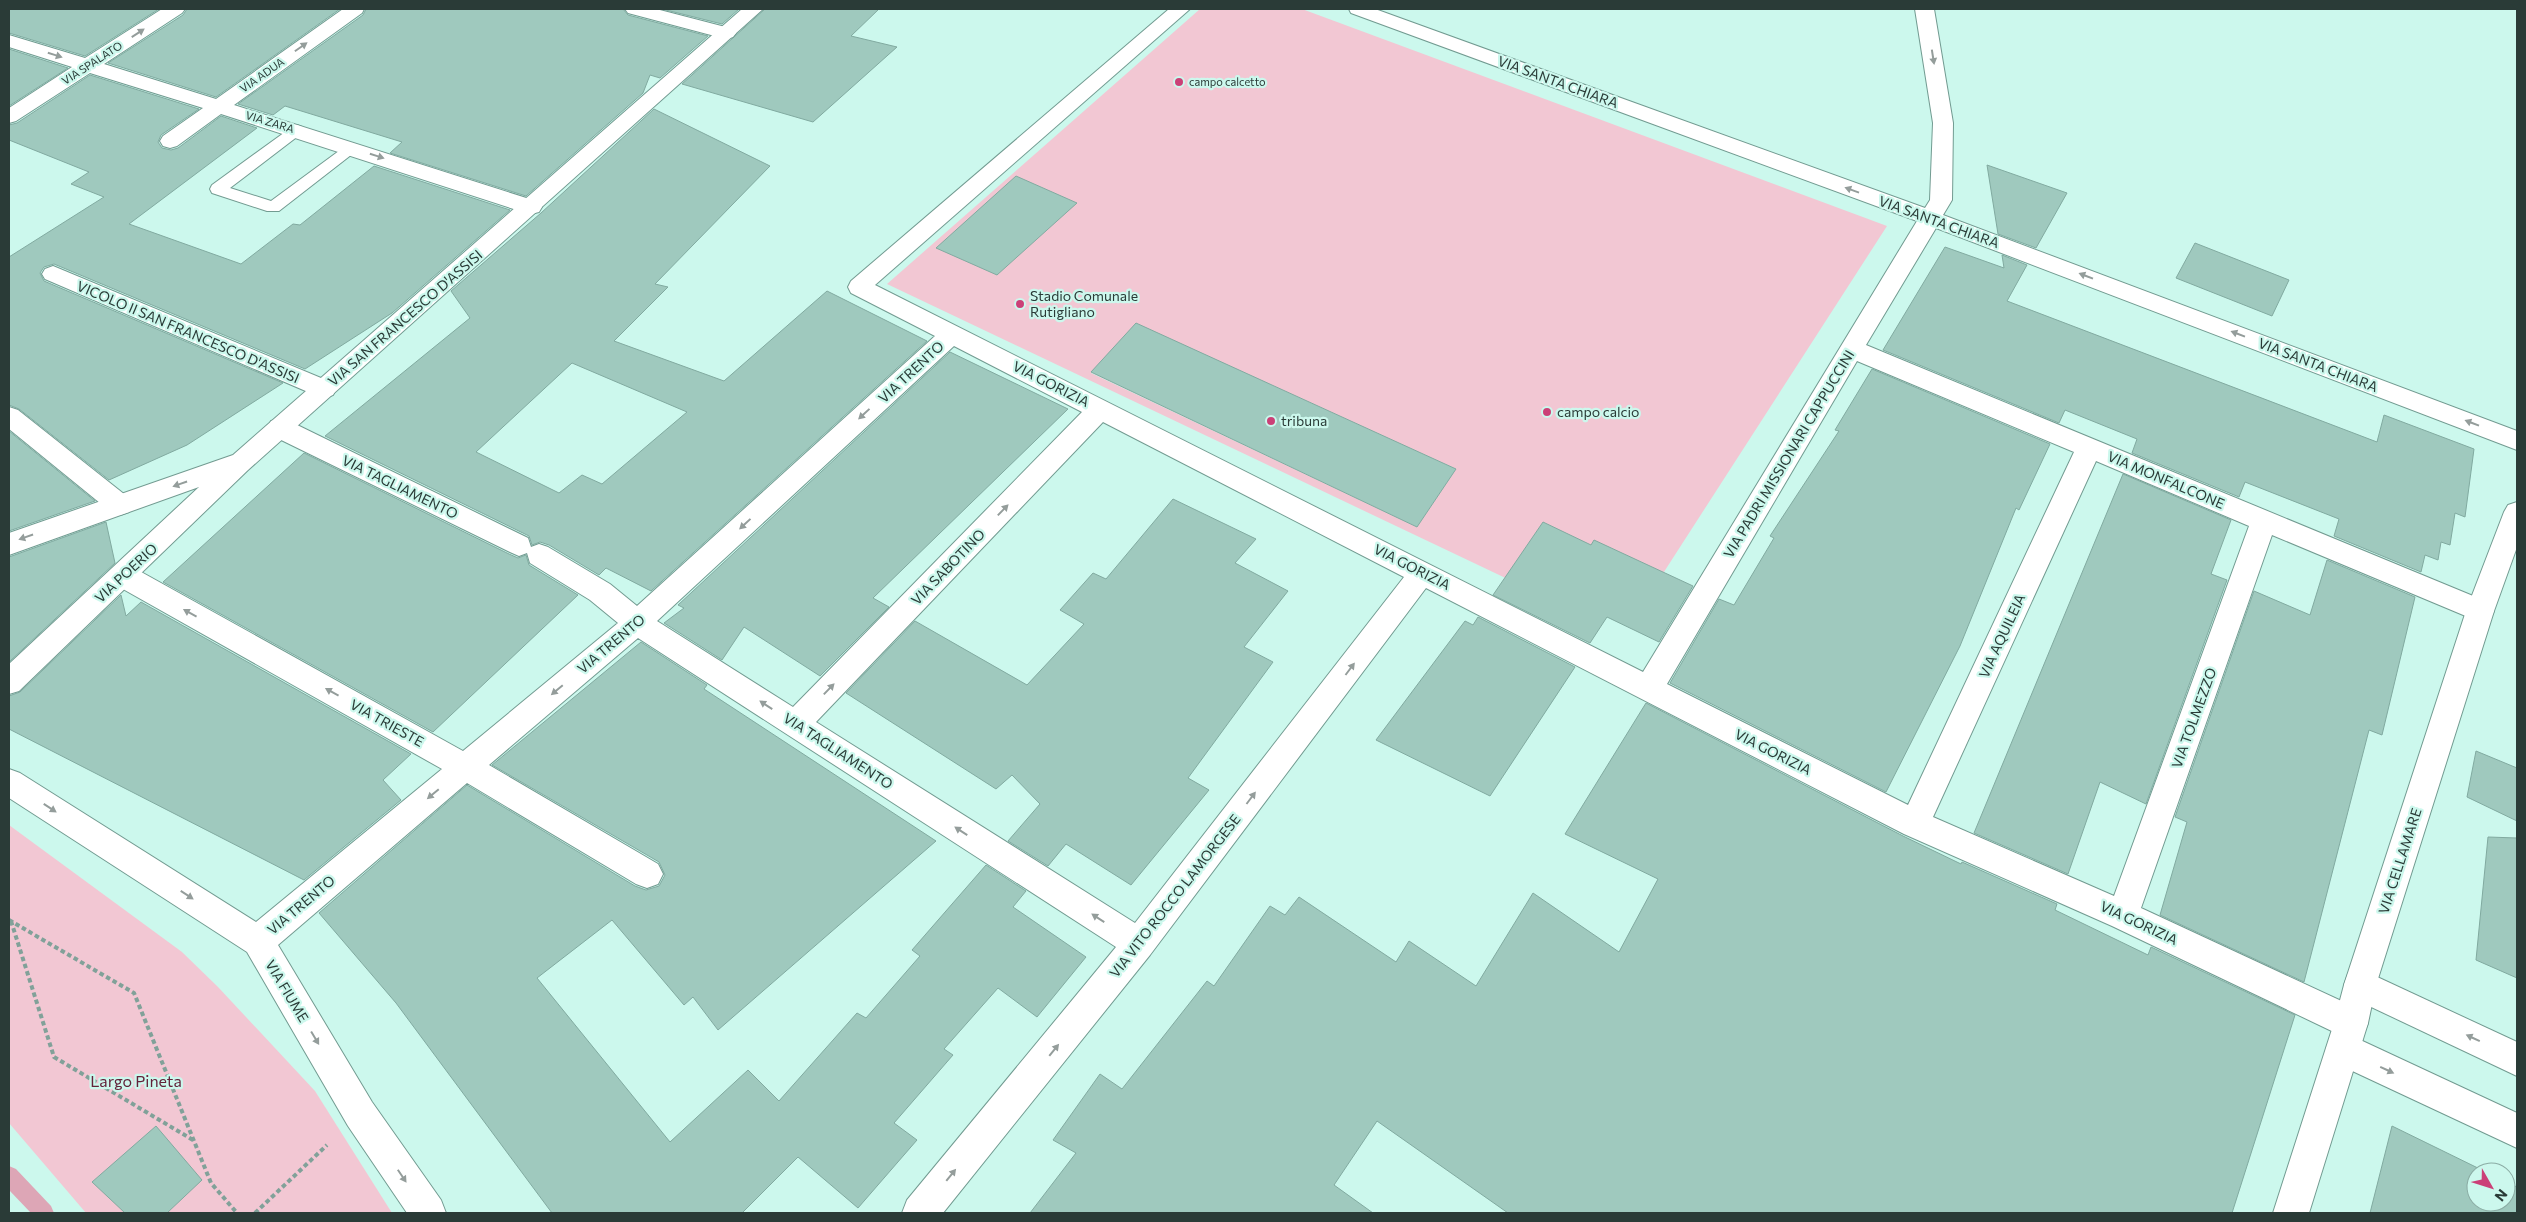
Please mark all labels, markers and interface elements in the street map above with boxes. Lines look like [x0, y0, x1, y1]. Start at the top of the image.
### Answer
one-way arrow [131, 28, 144, 38]
street label: VIA SPALATO [59, 38, 124, 87]
one-way arrow [294, 42, 308, 52]
one-way arrow [1929, 49, 1937, 65]
one-way arrow [48, 52, 63, 60]
street label: VIA SANTA CHIARA [1496, 52, 1621, 111]
street label: VIA ADUA [237, 54, 287, 95]
place label: campo calcetto [1189, 75, 1266, 88]
marker: campo calcetto [1173, 76, 1185, 88]
street label: VIA ZARA [244, 108, 296, 135]
one-way arrow [370, 153, 385, 160]
one-way arrow [1844, 186, 1859, 193]
street label: VIA SANTA CHIARA [1877, 192, 2002, 251]
street label: VIA SAN FRANCESCO D'ASSISI [324, 246, 485, 389]
one-way arrow [2078, 272, 2093, 280]
street label: VICOLO II SAN FRANCESCO D'ASSISI [74, 277, 302, 386]
place label: Stadio Comunale Rutigliano [1030, 287, 1138, 320]
marker: Stadio Comunale Rutigliano [1014, 298, 1026, 310]
one-way arrow [2230, 330, 2245, 338]
street label: VIA SANTA CHIARA [2256, 334, 2381, 395]
street label: VIA TRENTO [874, 337, 947, 406]
street label: VIA PADRI MISSIONARI CAPPUCCINI [1720, 347, 1858, 561]
street label: VIA GORIZIA [1010, 357, 1093, 410]
place label: campo calcio [1557, 403, 1639, 420]
marker: campo calcio [1541, 406, 1553, 418]
one-way arrow [859, 408, 871, 420]
place label: tribuna [1281, 412, 1327, 429]
marker: tribuna [1265, 415, 1277, 427]
one-way arrow [2464, 419, 2479, 427]
street label: VIA MONFALCONE [2105, 447, 2227, 512]
street label: VIA TAGLIAMENTO [339, 451, 461, 522]
one-way arrow [172, 481, 187, 488]
one-way arrow [997, 504, 1009, 516]
one-way arrow [739, 518, 751, 530]
street label: VIA SABOTINO [907, 525, 988, 608]
one-way arrow [18, 534, 33, 542]
street label: VIA POERIO [91, 539, 160, 606]
street label: VIA GORIZIA [1371, 540, 1454, 593]
street label: VIA AQUILEIA [1975, 591, 2029, 680]
one-way arrow [183, 608, 196, 617]
street label: VIA TRENTO [573, 610, 648, 677]
one-way arrow [1344, 663, 1355, 676]
street label: VIA TOLMEZZO [2167, 665, 2220, 770]
one-way arrow [822, 683, 834, 695]
one-way arrow [551, 684, 564, 695]
one-way arrow [324, 688, 339, 696]
street label: VIA TRIESTE [347, 695, 427, 750]
one-way arrow [759, 701, 772, 710]
street label: VIA TAGLIAMENTO [780, 709, 896, 792]
street label: VIA GORIZIA [1732, 725, 1815, 778]
one-way arrow [427, 789, 440, 800]
one-way arrow [1246, 791, 1256, 805]
one-way arrow [43, 803, 56, 813]
street label: VIA CELLAMARE [2374, 806, 2425, 916]
street label: VIA VITO ROCCO LAMORGESE [1106, 811, 1244, 981]
one-way arrow [955, 826, 968, 835]
street label: VIA TRENTO [263, 871, 338, 938]
one-way arrow [180, 891, 193, 900]
street label: VIA GORIZIA [2098, 897, 2181, 948]
one-way arrow [1092, 913, 1105, 923]
street label: VIA FIUME [262, 957, 313, 1025]
one-way arrow [311, 1032, 320, 1045]
one-way arrow [2466, 1034, 2480, 1042]
one-way arrow [1048, 1043, 1059, 1056]
one-way arrow [2380, 1066, 2394, 1074]
park label: Largo Pineta [90, 1071, 182, 1090]
north arrow [2466, 1162, 2516, 1212]
one-way arrow [397, 1169, 407, 1182]
one-way arrow [945, 1169, 956, 1182]
text: N [2492, 1186, 2511, 1205]

